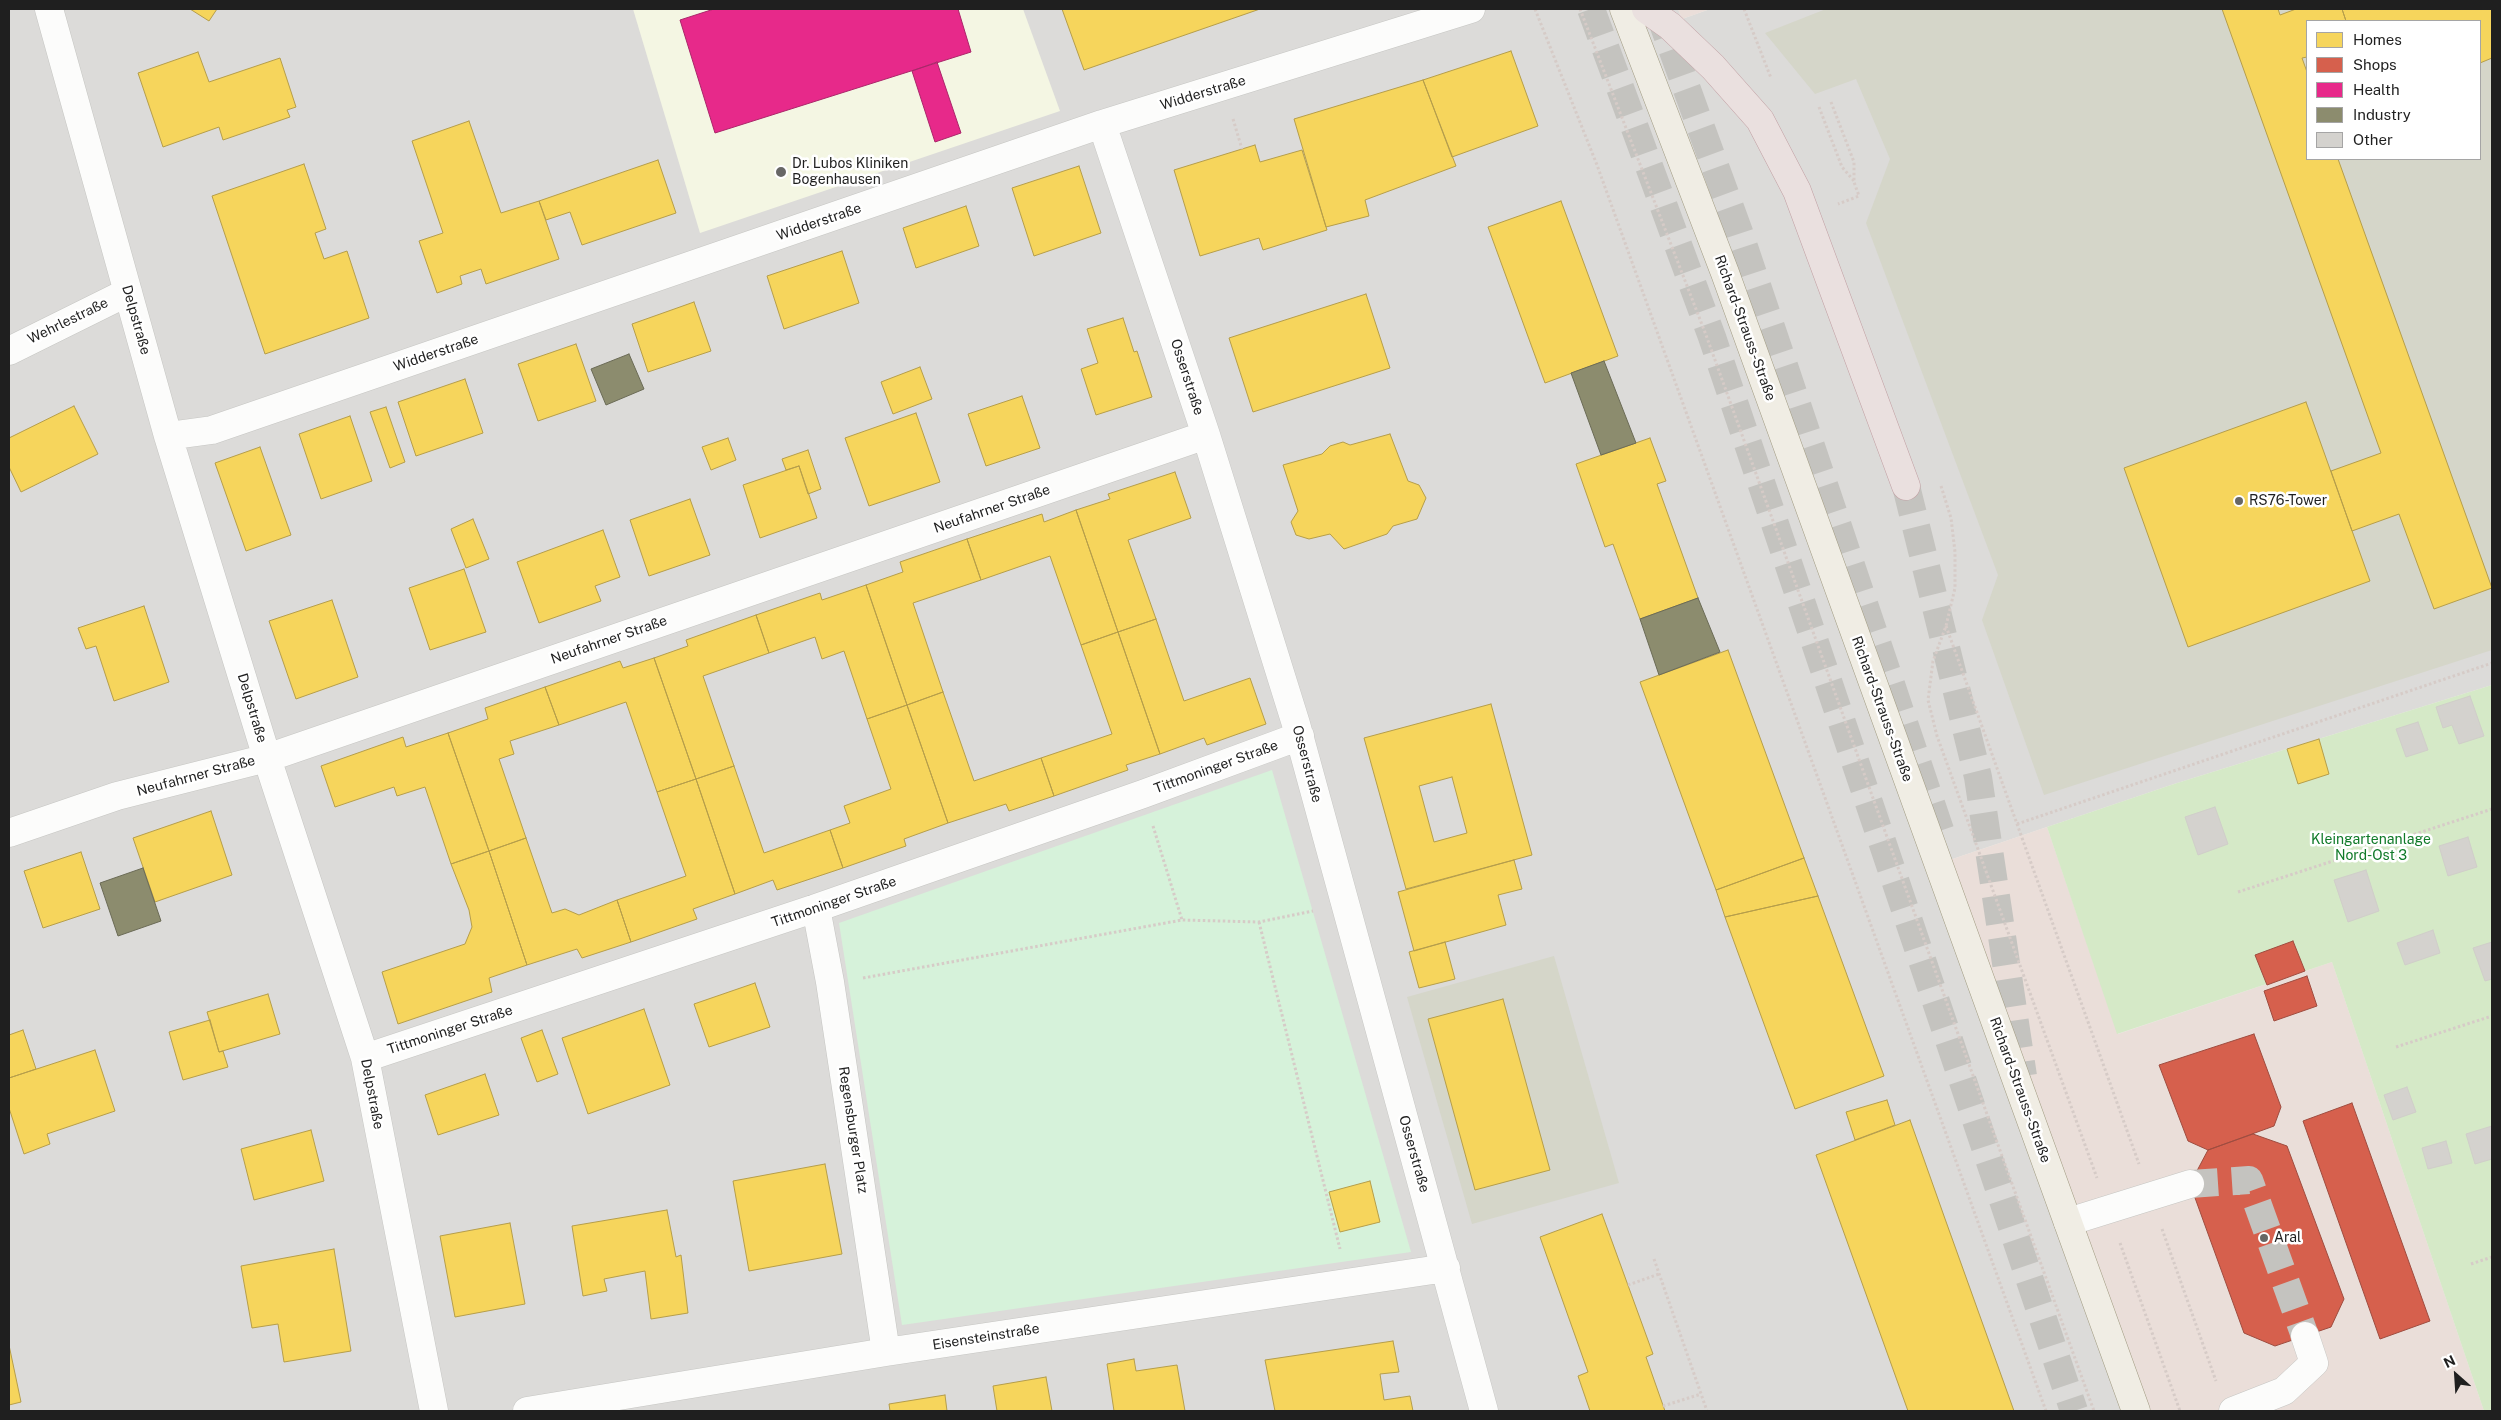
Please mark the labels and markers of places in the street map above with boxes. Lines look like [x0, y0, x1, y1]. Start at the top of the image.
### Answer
place label: Dr. Lubos Kliniken Bogenhausen [792, 156, 908, 188]
marker: Dr. Lubos Kliniken Bogenhausen [774, 165, 788, 179]
place label: RS76-Tower [2249, 493, 2327, 509]
marker: RS76-Tower [2233, 495, 2245, 507]
place label: Aral [2274, 1230, 2301, 1246]
marker: Aral [2258, 1232, 2270, 1244]

